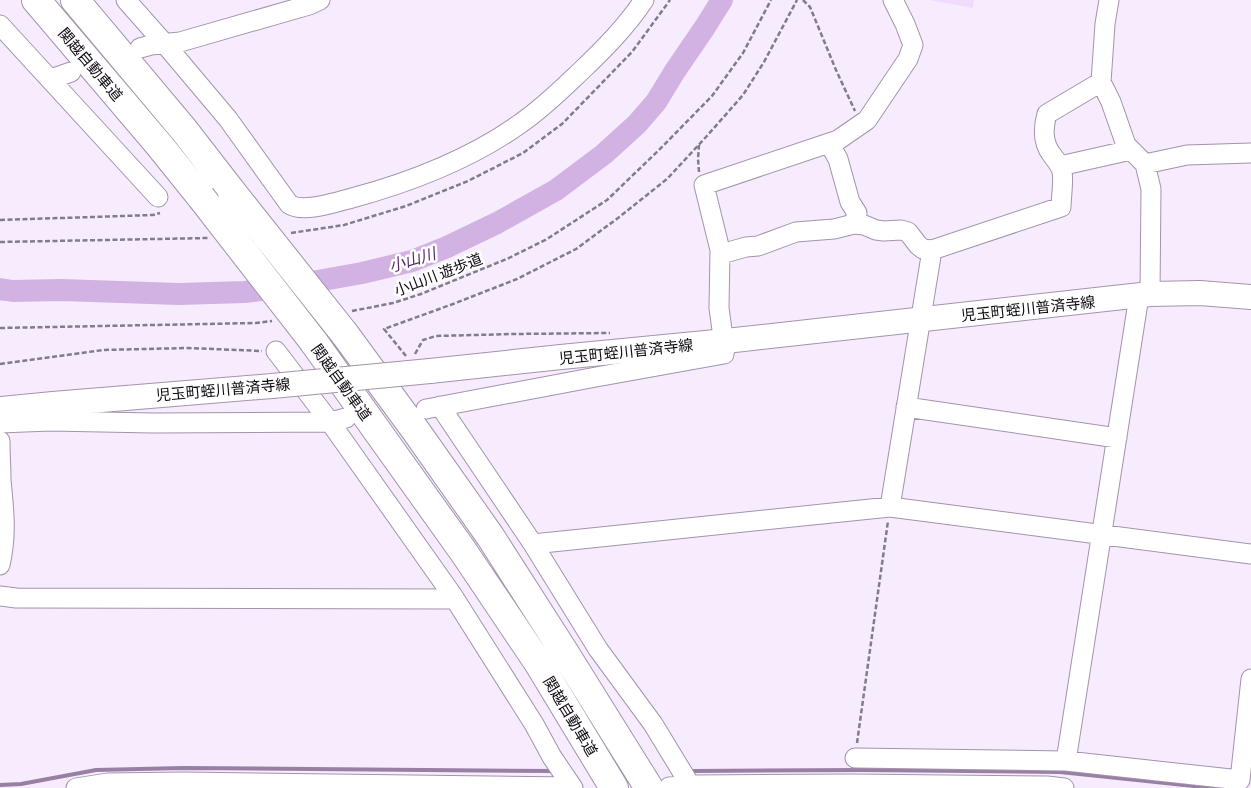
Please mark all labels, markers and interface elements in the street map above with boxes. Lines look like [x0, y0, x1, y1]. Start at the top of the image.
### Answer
street label: 関越自動車道 [55, 24, 127, 104]
water label: 小山川 [386, 242, 440, 275]
street label: 小山川 遊歩道 [391, 249, 485, 299]
street label: 児玉町蛭川普済寺線 [960, 292, 1096, 324]
street label: 児玉町蛭川普済寺線 [558, 335, 694, 367]
street label: 関越自動車道 [308, 340, 376, 424]
street label: 児玉町蛭川普済寺線 [155, 374, 291, 404]
street label: 関越自動車道 [540, 673, 602, 759]

